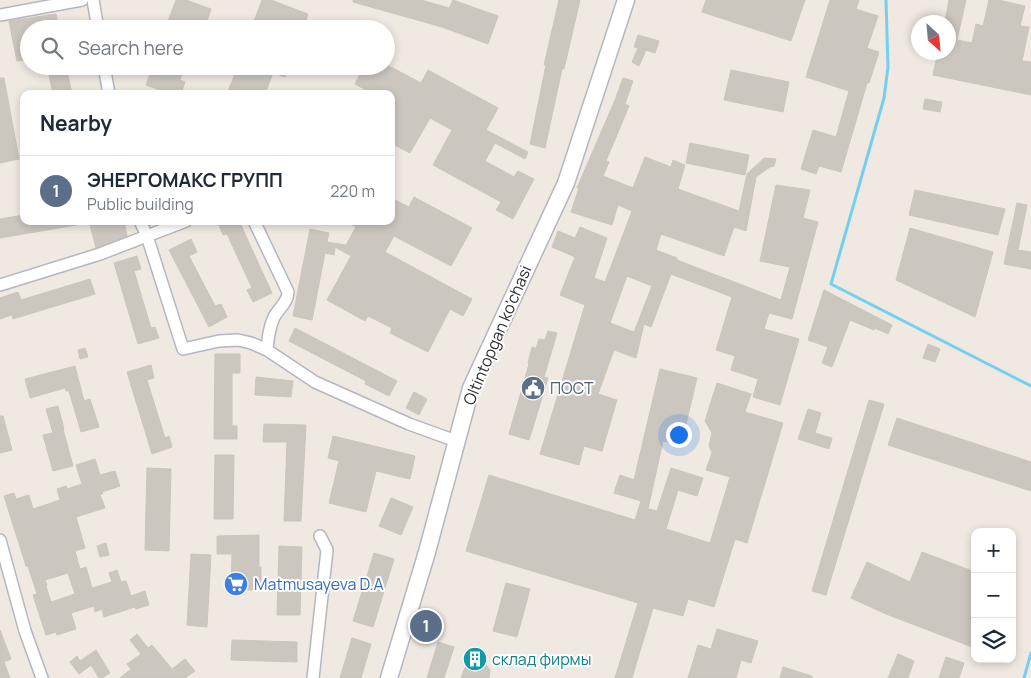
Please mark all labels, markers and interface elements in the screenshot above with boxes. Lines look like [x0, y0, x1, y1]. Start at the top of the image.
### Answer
north arrow [911, 15, 956, 60]
search box [20, 20, 395, 75]
icon: search [38, 34, 66, 62]
text: Search here [78, 35, 184, 61]
text: Nearby [40, 109, 112, 137]
text: ЭНЕРГОМАКС ГРУПП [87, 167, 283, 193]
text: 1 [52, 180, 60, 202]
text: 220 m [330, 180, 375, 202]
text: Public building [87, 193, 194, 215]
street label: Oltintopgan ko'chasi [458, 262, 536, 408]
public building icon: ПОСТ [520, 375, 546, 401]
place label: ПОСТ [550, 377, 594, 399]
your location [666, 422, 692, 448]
map controls [971, 528, 1016, 663]
button: + [971, 528, 1016, 573]
supermarket icon: Matmusayeva D.A [223, 571, 249, 597]
place label: Matmusayeva D.A [254, 573, 384, 595]
button: − [971, 573, 1016, 618]
pin: 1 [410, 607, 442, 645]
button: layers [971, 618, 1016, 663]
building icon: склад фирмы [462, 646, 488, 672]
place label: склад фирмы [492, 648, 591, 670]

